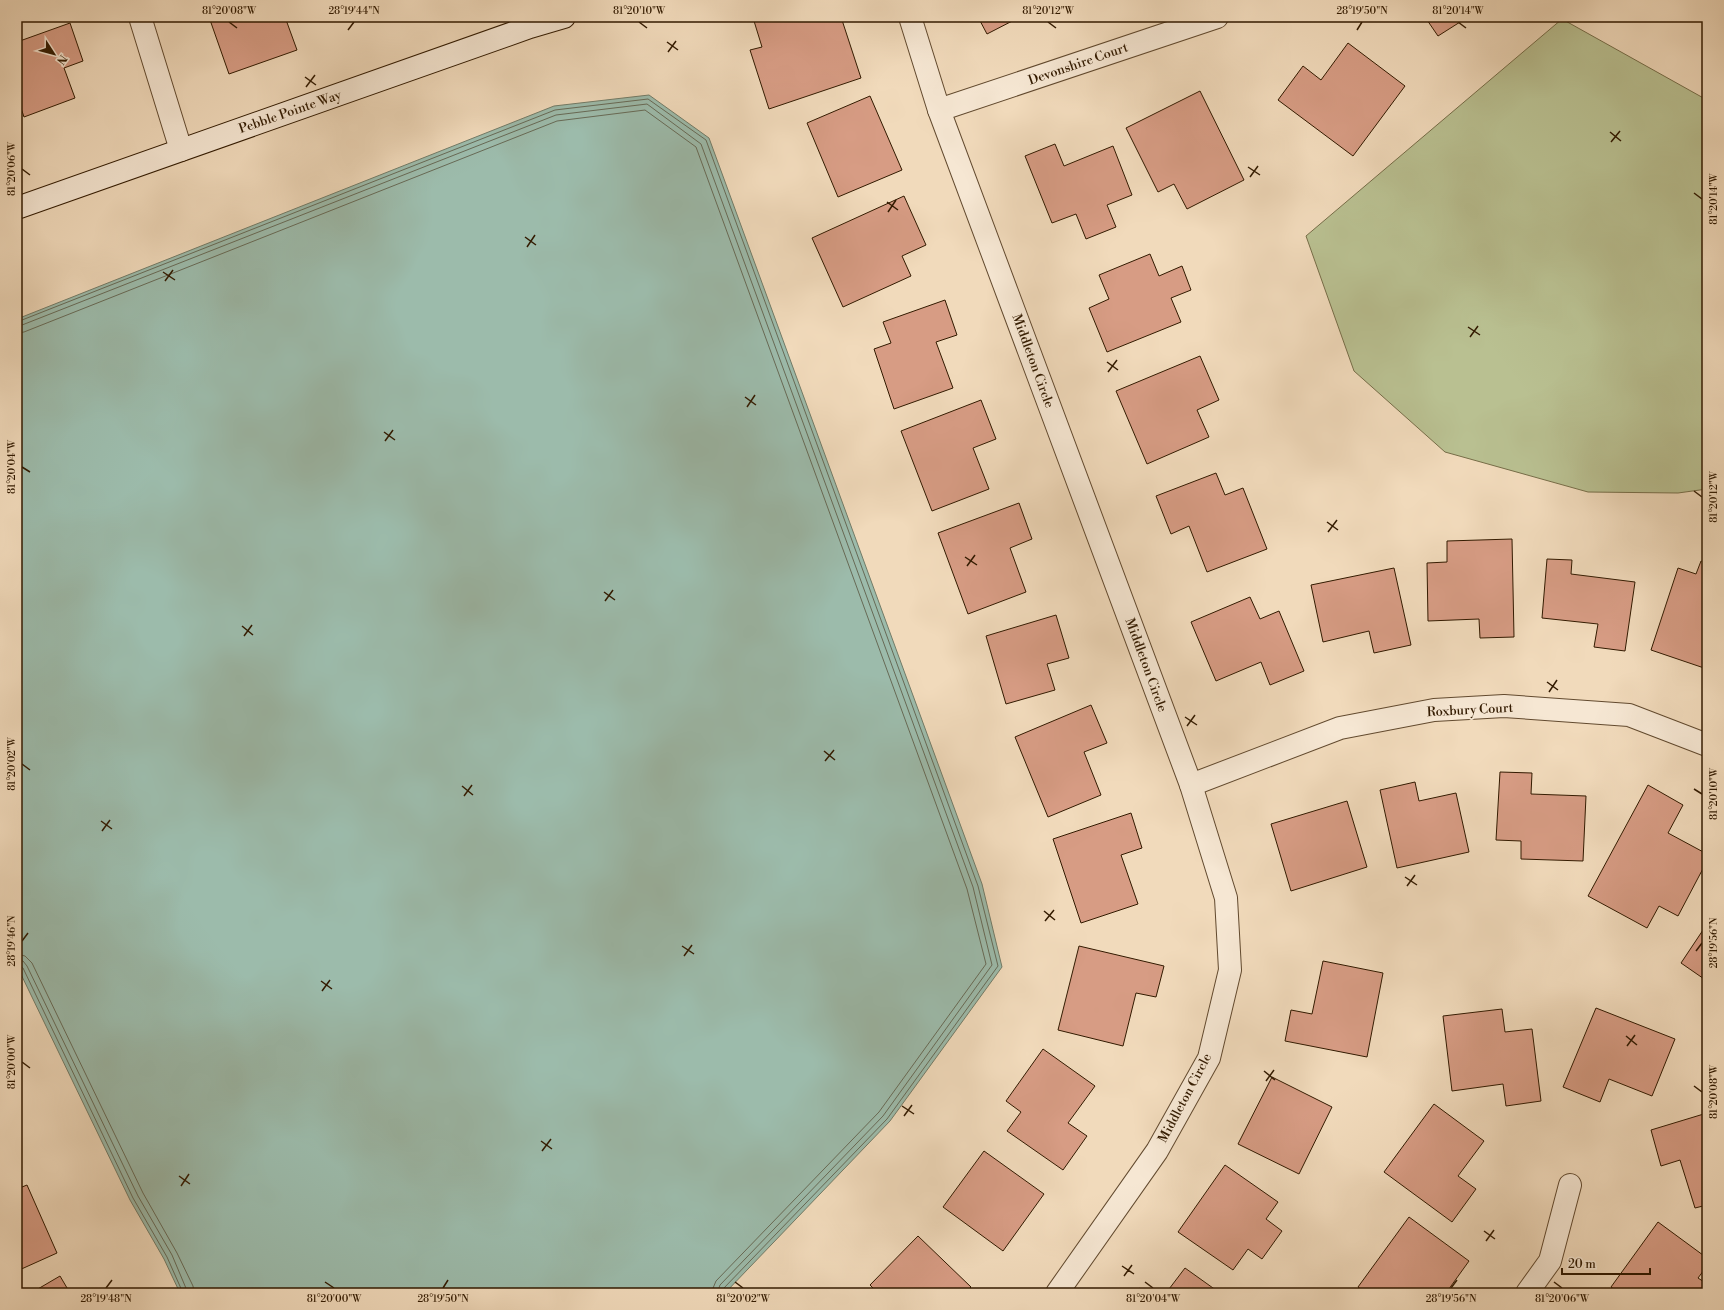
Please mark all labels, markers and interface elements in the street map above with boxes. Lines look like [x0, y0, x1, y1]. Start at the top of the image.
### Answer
text: 81°20'08"W [202, 5, 257, 17]
text: 28°19'44"N [328, 5, 380, 17]
text: 81°20'10"W [613, 5, 666, 17]
text: 81°20'12"W [1022, 5, 1075, 17]
text: 28°19'50"N [1336, 5, 1388, 17]
text: 81°20'14"W [1432, 5, 1485, 17]
north arrow [34, 34, 74, 74]
street label: Devonshire Court [1026, 39, 1130, 89]
text: N [53, 52, 70, 67]
street label: Pebble Pointe Way [237, 87, 344, 137]
text: 81°20'06"W [6, 141, 18, 196]
text: 81°20'14"W [1708, 172, 1720, 225]
street label: Middleton Circle [1009, 312, 1058, 411]
text: 81°20'04"W [6, 439, 18, 494]
text: 81°20'12"W [1708, 470, 1720, 523]
street label: Middleton Circle [1122, 616, 1171, 715]
street label: Roxbury Court [1426, 700, 1514, 720]
text: 81°20'02"W [6, 736, 18, 791]
text: 81°20'10"W [1708, 767, 1720, 820]
text: 28°19'46"N [6, 915, 18, 967]
text: 28°19'56"N [1708, 917, 1720, 968]
text: 81°20'00"W [6, 1034, 18, 1089]
street label: Middleton Circle [1155, 1050, 1215, 1145]
text: 81°20'08"W [1708, 1064, 1720, 1119]
scale bar [1562, 1250, 1650, 1276]
text: 20 m [1568, 1257, 1596, 1272]
text: 28°19'48"N [80, 1293, 132, 1305]
text: 81°20'00"W [307, 1293, 362, 1305]
text: 28°19'50"N [417, 1293, 469, 1305]
text: 81°20'02"W [716, 1293, 771, 1305]
text: 81°20'04"W [1126, 1293, 1181, 1305]
text: 28°19'56"N [1426, 1293, 1477, 1305]
text: 81°20'06"W [1535, 1293, 1590, 1305]

